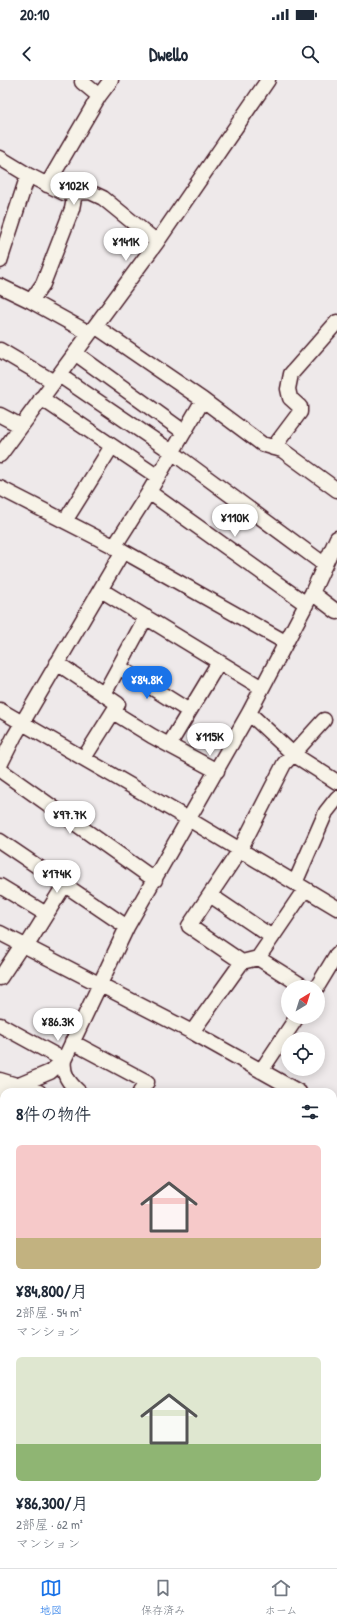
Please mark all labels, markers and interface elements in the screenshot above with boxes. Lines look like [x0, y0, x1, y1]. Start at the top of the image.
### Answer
text: 20:10 [20, 4, 49, 25]
text: Dwello [149, 42, 188, 67]
icon: back [16, 43, 38, 65]
icon: search [299, 43, 321, 65]
pin: ¥102K [46, 172, 102, 206]
text: ¥102K [59, 176, 89, 194]
pin: ¥141K [98, 228, 154, 262]
text: ¥141K [112, 232, 140, 250]
pin: ¥110K [207, 504, 263, 538]
text: ¥110K [221, 508, 249, 526]
pin: ¥84.8K [114, 666, 180, 700]
text: ¥84.8K [131, 670, 163, 688]
pin: ¥115K [182, 723, 238, 757]
text: ¥115K [196, 727, 224, 745]
pin: ¥97.7K [37, 801, 103, 835]
text: ¥97.7K [53, 805, 87, 823]
pin: ¥174K [29, 860, 85, 894]
text: ¥174K [43, 864, 71, 882]
north arrow [281, 980, 325, 1024]
map controls [281, 980, 325, 1076]
pin: ¥86.3K [25, 1008, 91, 1042]
text: ¥86.3K [42, 1012, 74, 1030]
button: locate [281, 1032, 325, 1076]
icon: filters [299, 1101, 321, 1123]
text: 8件の物件 [16, 1102, 91, 1125]
icon: home [133, 1171, 205, 1243]
text: ¥84,800/月 [16, 1279, 88, 1302]
text: 2部屋 · 54 m² [16, 1303, 82, 1321]
text: マンション [16, 1322, 80, 1340]
icon: home [133, 1383, 205, 1455]
text: ¥86,300/月 [16, 1491, 89, 1514]
text: 2部屋 · 62 m² [16, 1515, 83, 1533]
text: マンション [16, 1534, 80, 1552]
tab: 地図 [40, 1577, 62, 1617]
tab: 保存済み [141, 1577, 185, 1617]
tab: ホーム [265, 1577, 297, 1617]

